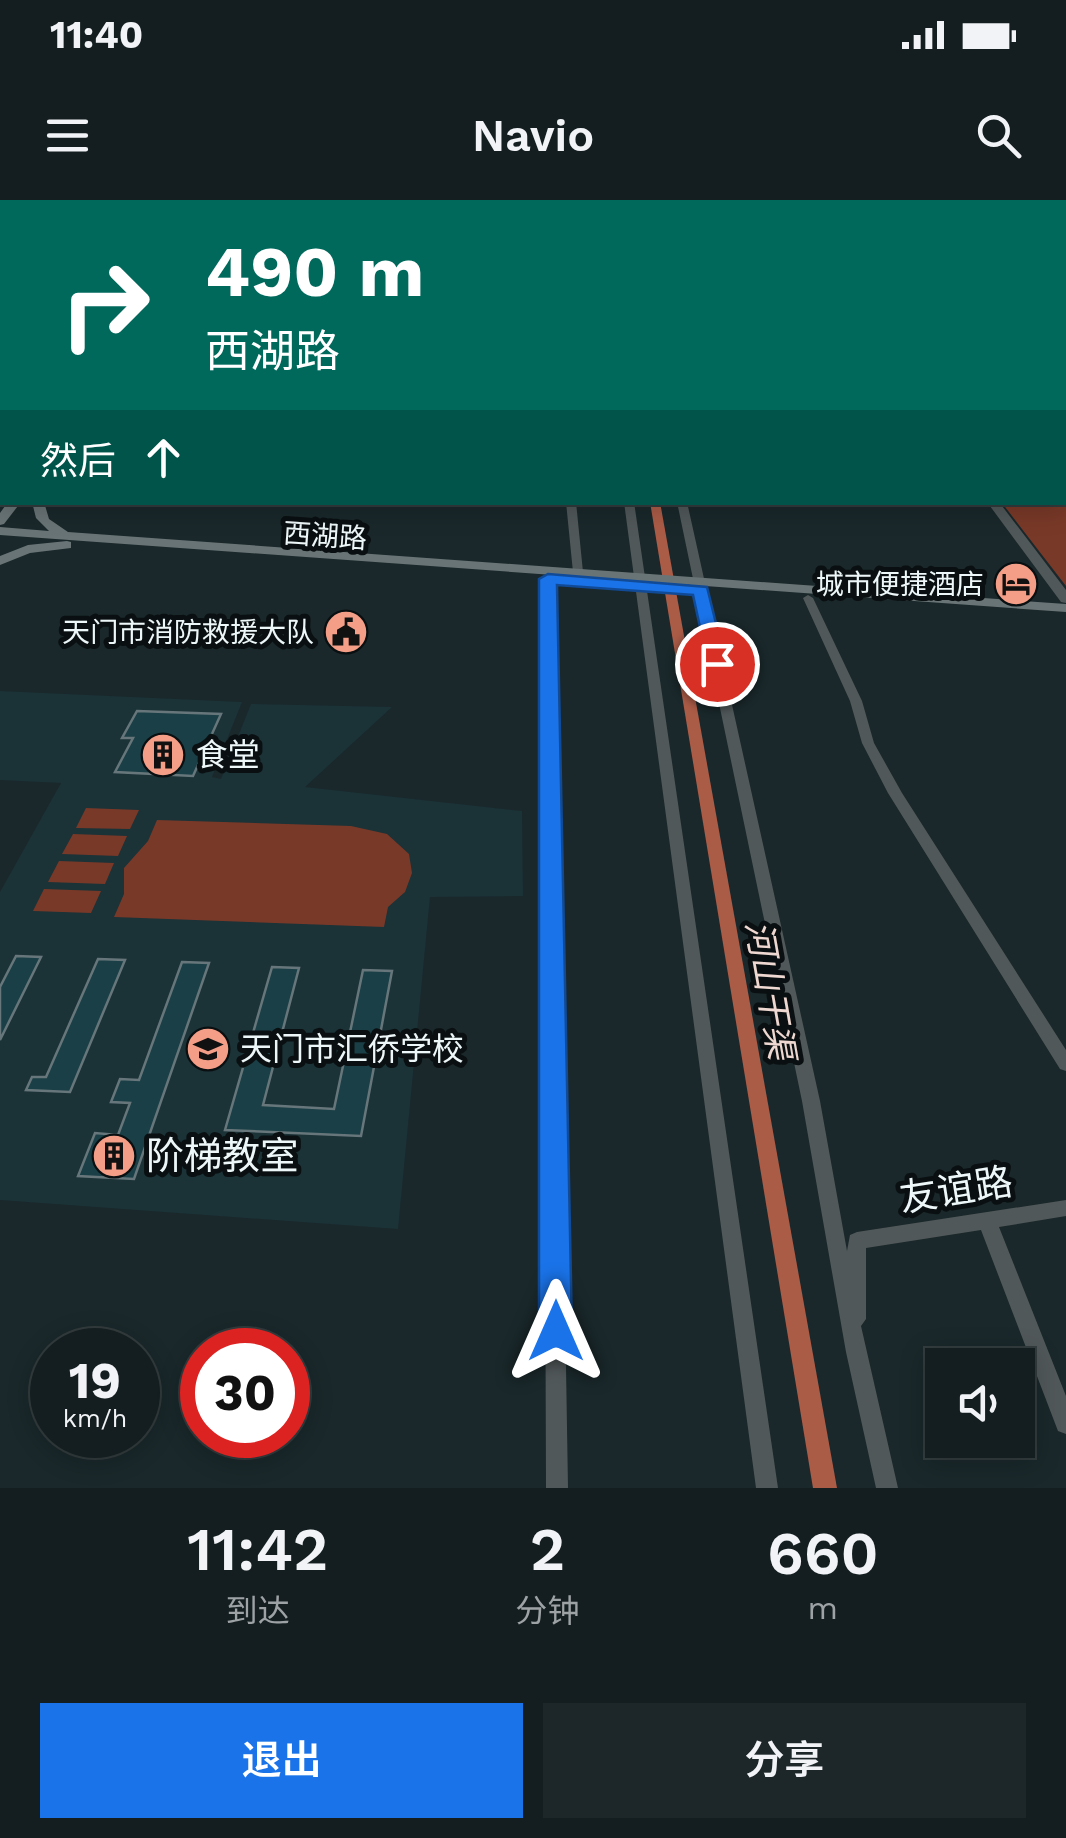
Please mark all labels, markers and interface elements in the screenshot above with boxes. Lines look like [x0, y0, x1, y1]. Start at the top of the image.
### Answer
text: 11:40 [50, 13, 143, 57]
icon: menu [40, 108, 95, 163]
icon: search [971, 108, 1026, 163]
text: Navio [472, 109, 594, 162]
text: 490 m [205, 231, 424, 313]
icon: right [40, 240, 170, 370]
text: 西湖路 [205, 325, 340, 378]
icon: ahead [136, 430, 191, 485]
text: 然后 [40, 439, 116, 483]
street label: 西湖路 [282, 517, 368, 555]
hotel icon: 城市便捷酒店 [993, 561, 1039, 607]
place label: 城市便捷酒店 [816, 568, 984, 601]
public building icon: 天门市消防救援大队 [323, 609, 369, 655]
place label: 天门市消防救援大队 [62, 616, 314, 649]
pin [675, 622, 760, 707]
icon: arrive [690, 637, 745, 692]
building icon: 食堂 [140, 732, 186, 778]
place label: 食堂 [196, 736, 260, 774]
water label: 河山干渠 [737, 917, 804, 1067]
school or university icon: 天门市汇侨学校 [185, 1026, 231, 1072]
place label: 天门市汇侨学校 [240, 1030, 464, 1068]
building icon: 阶梯教室 [91, 1133, 137, 1179]
place label: 阶梯教室 [146, 1134, 298, 1178]
street label: 友谊路 [896, 1159, 1016, 1221]
position arrow [504, 1279, 608, 1383]
speed limit sign: 30 [180, 1328, 310, 1458]
map controls [925, 1348, 1035, 1458]
button: sound [925, 1348, 1035, 1458]
text: 19 [69, 1351, 121, 1410]
text: km/h [63, 1404, 127, 1433]
text: 11:42 [187, 1514, 328, 1585]
text: 2 [530, 1514, 565, 1585]
text: 660 [767, 1518, 879, 1589]
text: m [808, 1589, 838, 1627]
text: 到达 [226, 1592, 290, 1630]
text: 分钟 [516, 1592, 580, 1630]
button: 退出 [40, 1703, 523, 1818]
button: 分享 [543, 1703, 1026, 1818]

